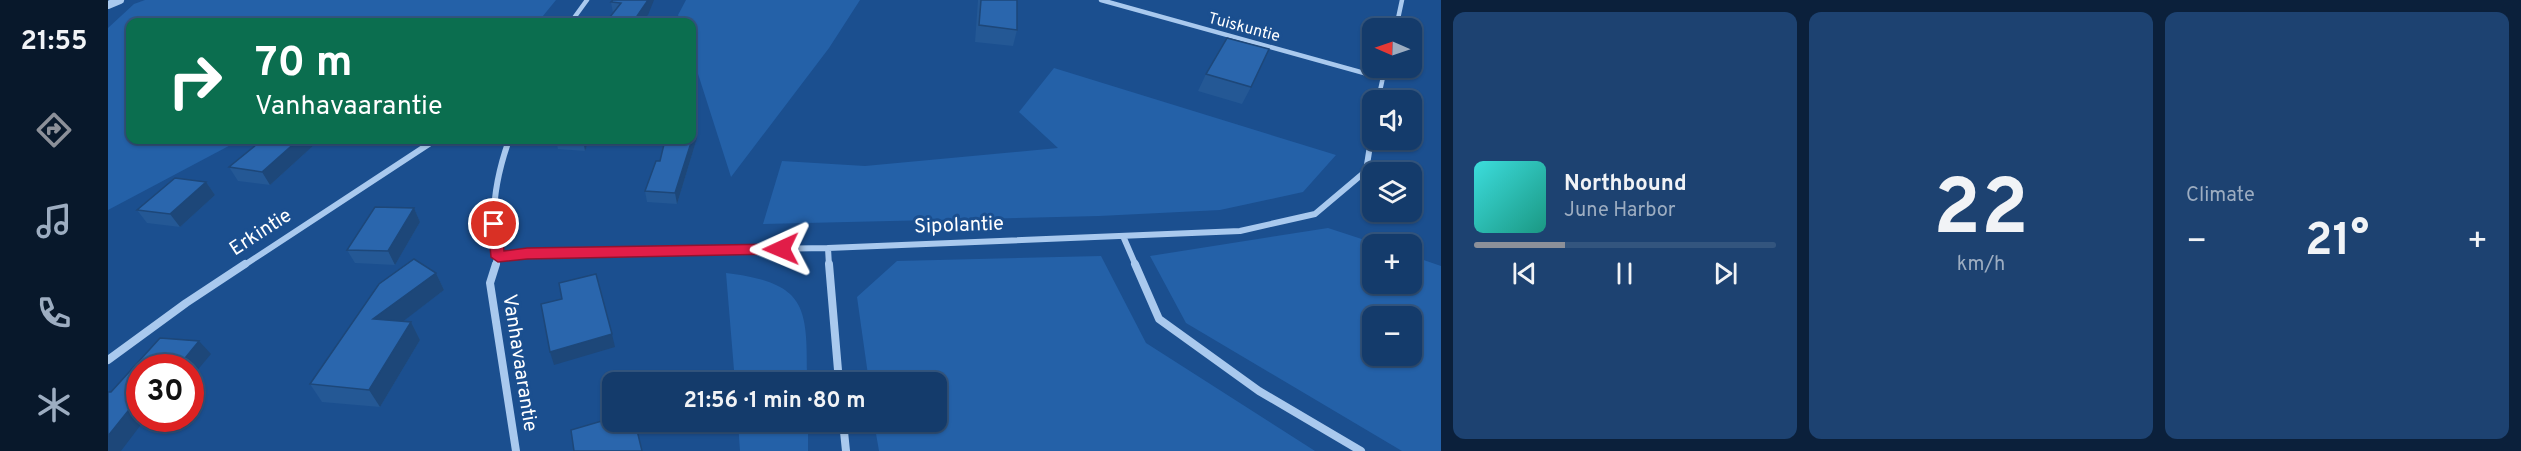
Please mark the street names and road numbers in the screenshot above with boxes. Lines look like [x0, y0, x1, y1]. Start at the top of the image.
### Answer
street label: Tuiskuntie [1206, 9, 1282, 47]
street label: Erkintie [225, 203, 297, 263]
street label: Sipolantie [914, 211, 1004, 241]
street label: Vanhavaarantie [495, 292, 543, 434]

